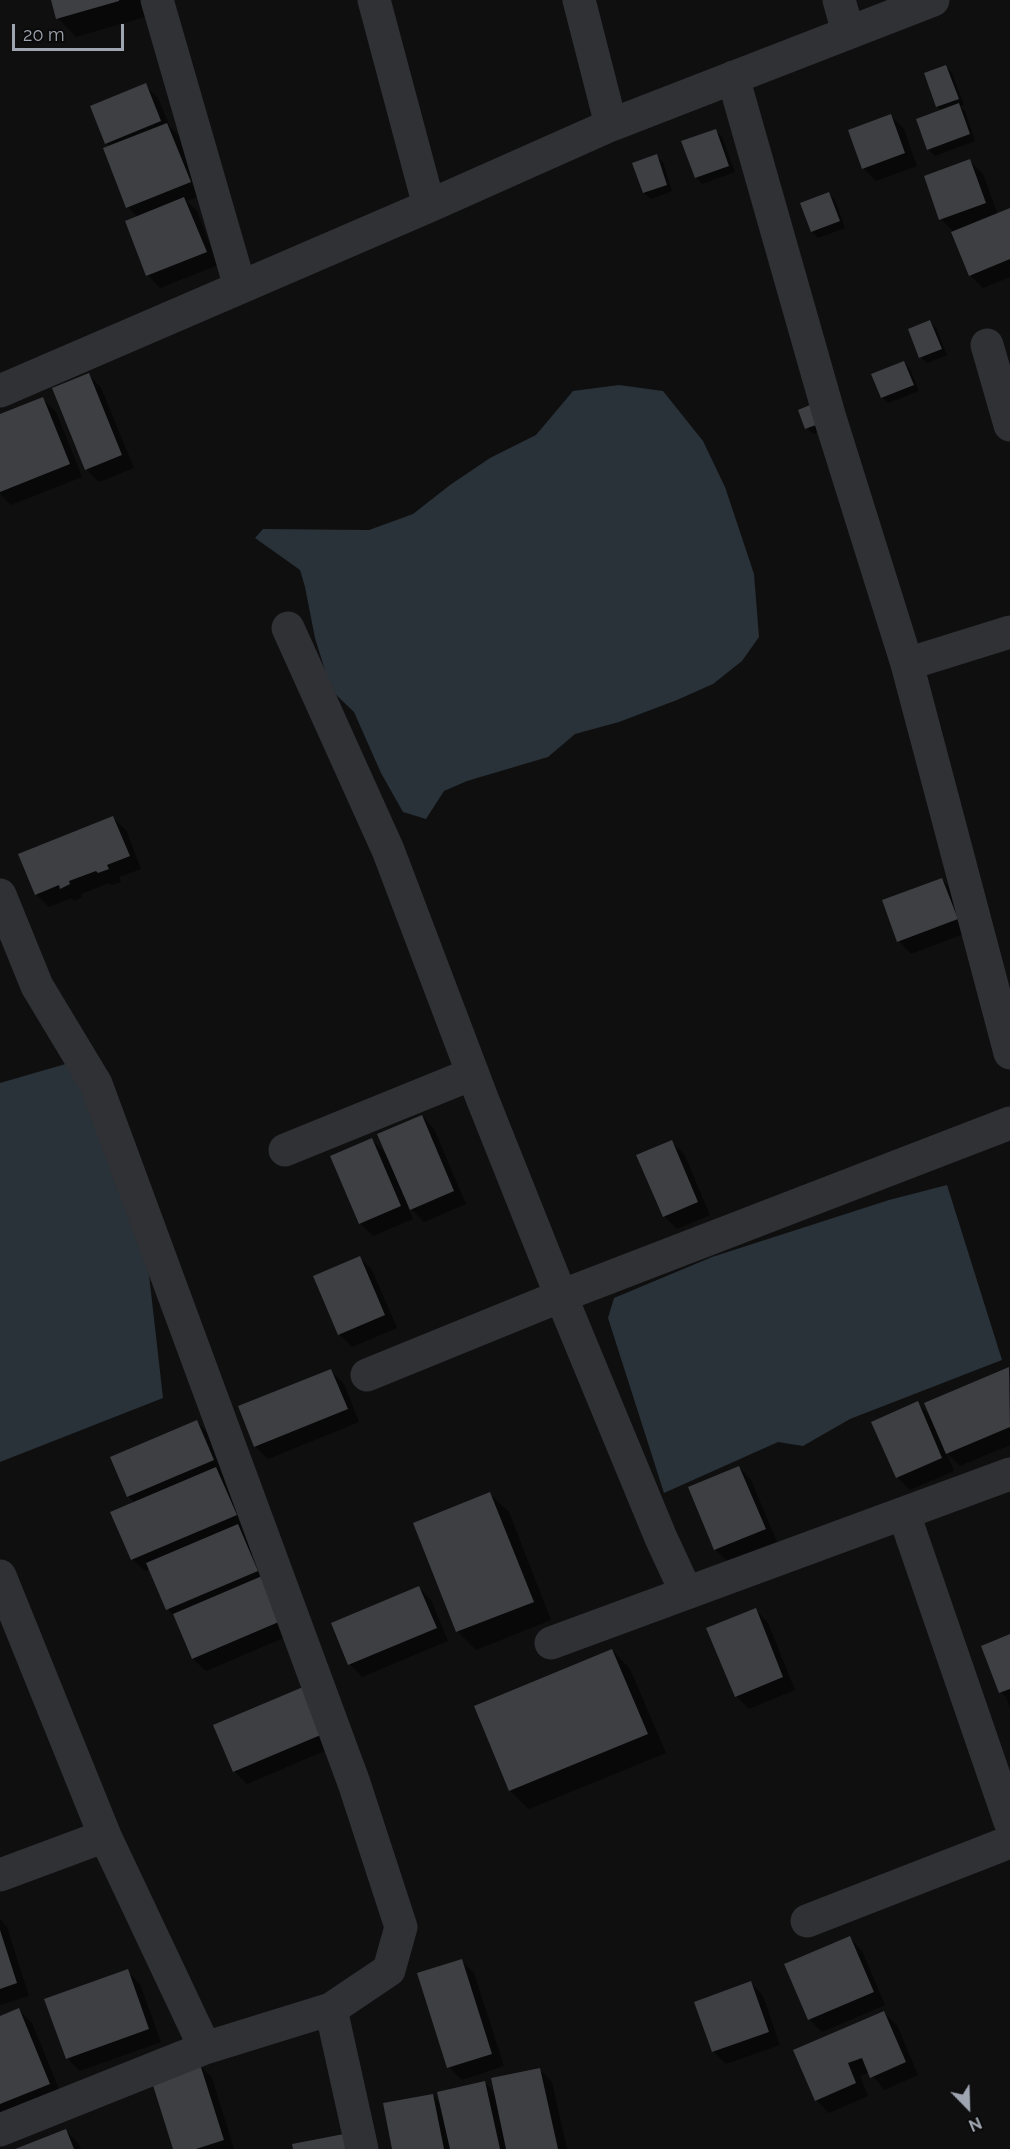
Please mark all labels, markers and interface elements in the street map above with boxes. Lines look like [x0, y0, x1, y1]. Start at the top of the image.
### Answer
scale bar [15, 12, 128, 50]
text: 20 m [23, 24, 65, 45]
north arrow [938, 2077, 998, 2137]
text: N [966, 2113, 985, 2135]

